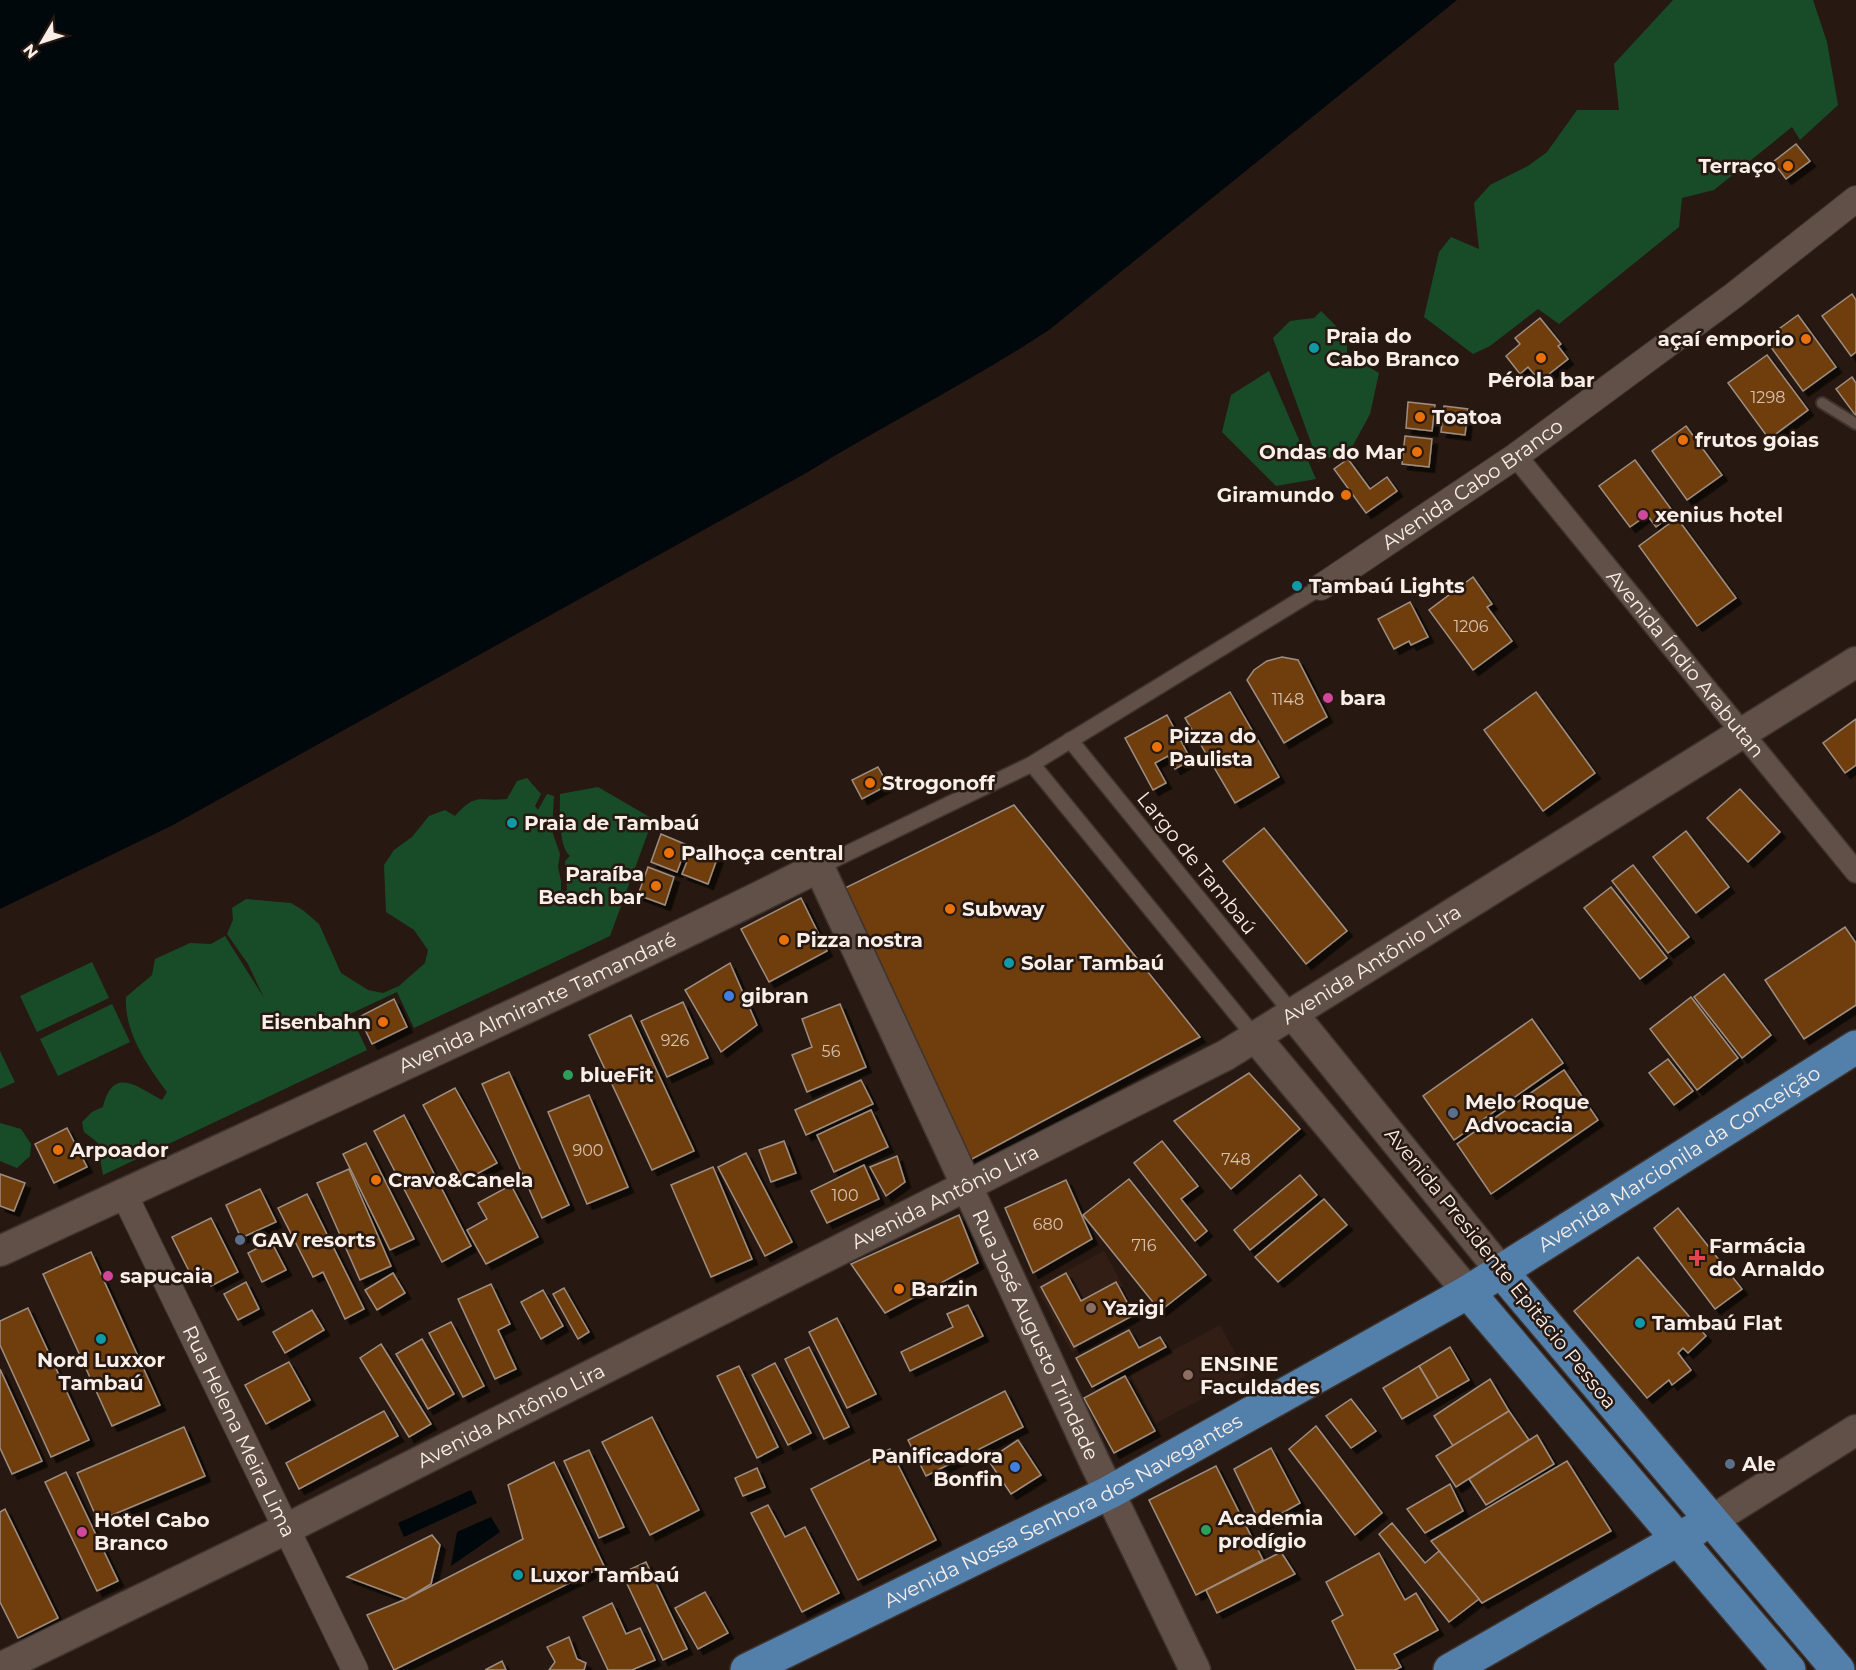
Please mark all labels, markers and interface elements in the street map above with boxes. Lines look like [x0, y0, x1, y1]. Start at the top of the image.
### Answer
north arrow [12, 12, 72, 72]
text: N [19, 40, 42, 62]
place label: Terraço [1699, 154, 1776, 178]
marker: Terraço [1781, 159, 1795, 173]
place label: Praia do Cabo Branco [1326, 324, 1459, 371]
place label: açaí emporio [1658, 327, 1794, 351]
marker: açaí emporio [1799, 332, 1813, 346]
marker: Praia do Cabo Branco [1307, 341, 1321, 355]
marker: Pérola bar [1534, 351, 1548, 365]
place label: Pérola bar [1487, 368, 1595, 392]
house number: 1298 [1751, 388, 1785, 407]
place label: Toatoa [1432, 405, 1502, 429]
marker: Toatoa [1413, 410, 1427, 424]
street label: Avenida Cabo Branco [1377, 413, 1568, 555]
place label: frutos goias [1695, 428, 1819, 452]
marker: frutos goias [1676, 433, 1690, 447]
place label: Ondas do Mar [1259, 440, 1405, 464]
marker: Ondas do Mar [1410, 445, 1424, 459]
place label: Giramundo [1217, 483, 1334, 507]
marker: Giramundo [1339, 488, 1353, 502]
place label: xenius hotel [1655, 503, 1783, 527]
marker: xenius hotel [1636, 508, 1650, 522]
street label: Avenida Índio Arabutan [1602, 565, 1770, 762]
place label: Tambaú Lights [1309, 574, 1465, 598]
marker: Tambaú Lights [1290, 579, 1304, 593]
house number: 1206 [1453, 617, 1489, 636]
place label: bara [1340, 686, 1386, 710]
house number: 1148 [1272, 690, 1304, 709]
marker: bara [1321, 691, 1335, 705]
place label: Pizza do Paulista [1169, 724, 1256, 771]
marker: Pizza do Paulista [1150, 740, 1164, 754]
place label: Strogonoff [882, 771, 996, 795]
marker: Strogonoff [863, 776, 877, 790]
street label: Largo de Tambaú [1132, 787, 1262, 939]
place label: Praia de Tambaú [524, 811, 700, 835]
marker: Praia de Tambaú [505, 816, 519, 830]
place label: Palhoça central [681, 841, 844, 865]
marker: Palhoça central [662, 846, 676, 860]
place label: Paraíba Beach bar [538, 862, 644, 909]
marker: Paraíba Beach bar [649, 879, 663, 893]
place label: Subway [962, 897, 1045, 921]
street label: Avenida Antônio Lira [1277, 899, 1466, 1029]
marker: Subway [943, 902, 957, 916]
street label: Avenida Almirante Tamandaré [394, 927, 680, 1078]
place label: Pizza nostra [796, 928, 923, 952]
marker: Pizza nostra [777, 933, 791, 947]
place label: Solar Tambaú [1021, 951, 1164, 975]
marker: Solar Tambaú [1002, 956, 1016, 970]
place label: gibran [741, 984, 809, 1008]
marker: gibran [722, 989, 736, 1003]
place label: Eisenbahn [261, 1010, 371, 1034]
marker: Eisenbahn [376, 1015, 390, 1029]
house number: 926 [661, 1031, 690, 1050]
house number: 56 [822, 1042, 841, 1061]
street label: Avenida Marcionila da Conceição [1533, 1061, 1825, 1257]
place label: blueFit [580, 1063, 654, 1087]
marker: blueFit [561, 1068, 575, 1082]
place label: Melo Roque Advocacia [1464, 1090, 1589, 1137]
marker: Melo Roque Advocacia [1446, 1106, 1460, 1120]
street label: Avenida Presidente Epitácio Pessoa [1380, 1123, 1622, 1413]
place label: Arpoador [69, 1138, 169, 1162]
street label: Avenida Antônio Lira [847, 1139, 1043, 1254]
house number: 900 [573, 1141, 603, 1160]
marker: Arpoador [51, 1143, 65, 1157]
house number: 748 [1221, 1150, 1251, 1169]
place label: Cravo&Canela [388, 1168, 533, 1192]
marker: Cravo&Canela [369, 1173, 383, 1187]
house number: 100 [832, 1186, 858, 1205]
street label: Rua José Augusto Trindade [967, 1205, 1104, 1464]
house number: 680 [1033, 1215, 1063, 1234]
place label: GAV resorts [252, 1228, 376, 1252]
marker: GAV resorts [233, 1233, 247, 1247]
place label: Farmácia do Arnaldo [1709, 1234, 1825, 1281]
house number: 716 [1131, 1236, 1157, 1255]
marker: Farmácia do Arnaldo [1690, 1251, 1704, 1265]
place label: sapucaia [120, 1264, 213, 1288]
marker: sapucaia [101, 1269, 115, 1283]
place label: Barzin [911, 1277, 978, 1301]
marker: Barzin [892, 1282, 906, 1296]
place label: Yazigi [1102, 1296, 1164, 1320]
marker: Yazigi [1084, 1301, 1098, 1315]
place label: Tambaú Flat [1652, 1311, 1783, 1335]
marker: Tambaú Flat [1633, 1316, 1647, 1330]
street label: Rua Helena Meira Lima [178, 1321, 301, 1541]
marker: Nord Luxxor Tambaú [94, 1332, 108, 1346]
place label: Nord Luxxor Tambaú [37, 1348, 165, 1395]
place label: ENSINE Faculdades [1200, 1352, 1320, 1399]
street label: Avenida Antônio Lira [413, 1358, 609, 1473]
marker: ENSINE Faculdades [1181, 1368, 1195, 1382]
street label: Avenida Nossa Senhora dos Navegantes [880, 1408, 1247, 1613]
place label: Panificadora Bonfin [871, 1444, 1003, 1491]
place label: Ale [1741, 1452, 1776, 1476]
marker: Ale [1723, 1457, 1737, 1471]
marker: Panificadora Bonfin [1008, 1460, 1022, 1474]
place label: Academia prodígio [1217, 1506, 1323, 1553]
place label: Hotel Cabo Branco [94, 1508, 210, 1555]
marker: Academia prodígio [1199, 1523, 1213, 1537]
marker: Hotel Cabo Branco [75, 1525, 89, 1539]
place label: Luxor Tambaú [530, 1563, 680, 1587]
marker: Luxor Tambaú [511, 1568, 525, 1582]

